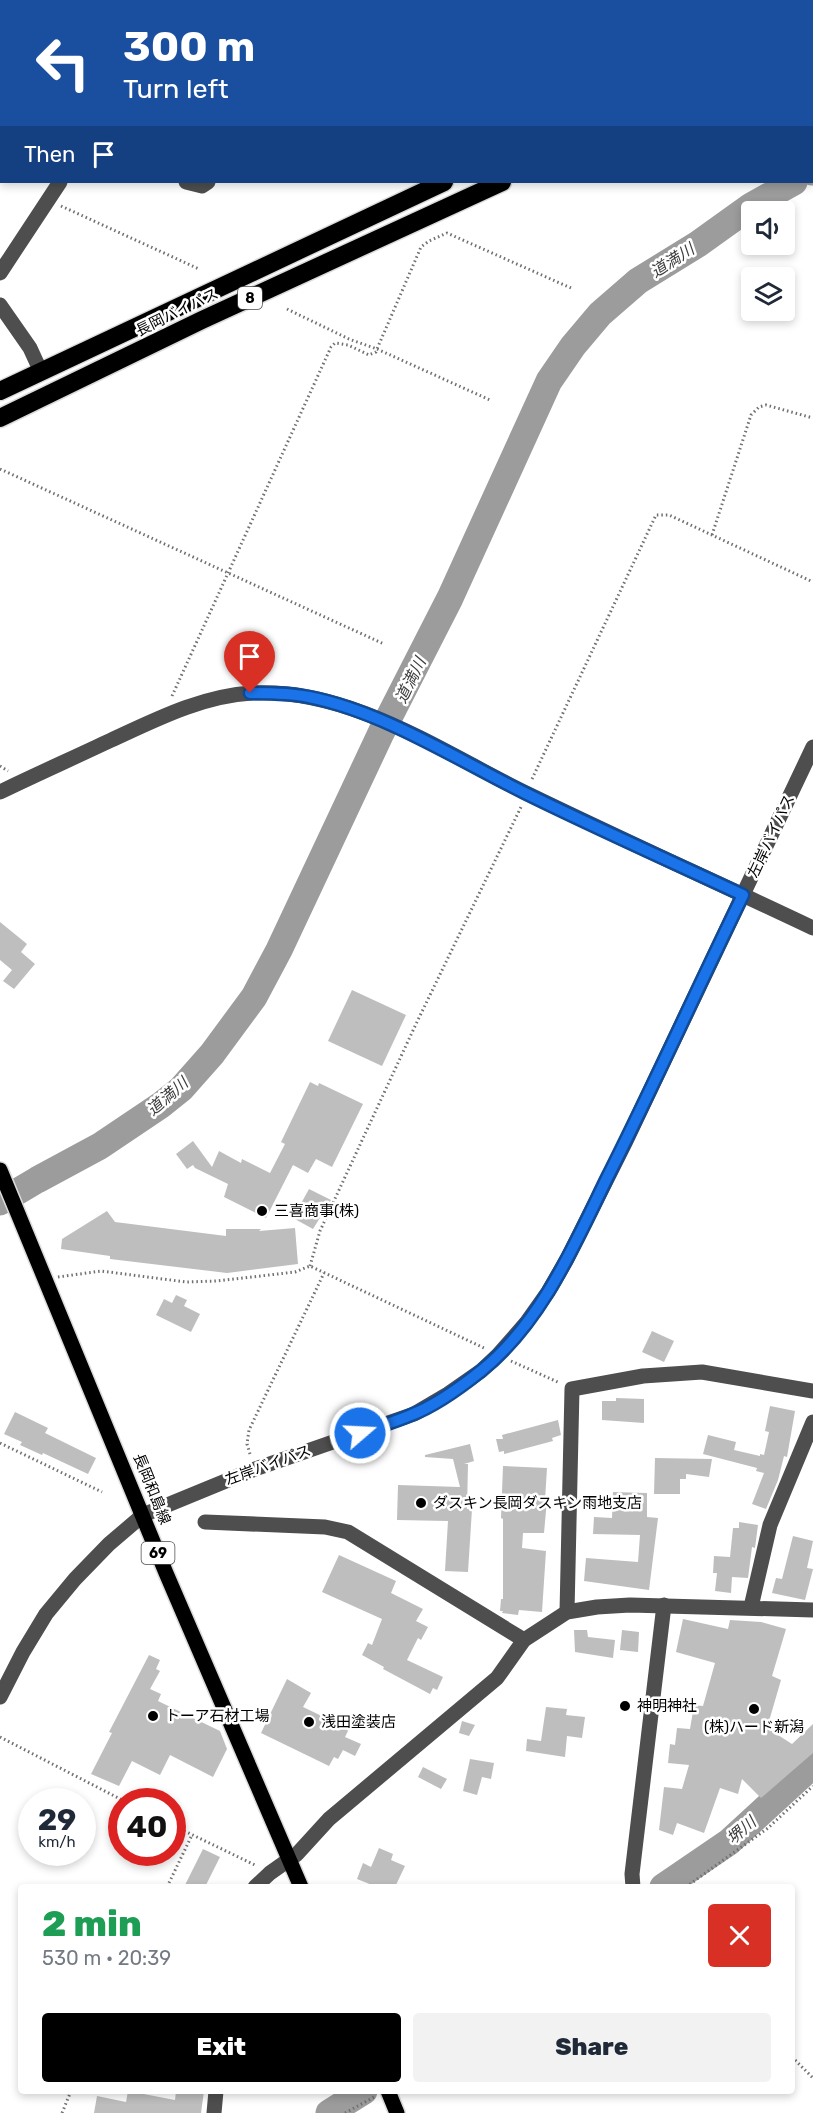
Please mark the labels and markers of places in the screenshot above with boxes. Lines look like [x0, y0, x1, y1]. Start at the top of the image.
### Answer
pin [224, 631, 275, 693]
place label: 三喜商事(株) [274, 1202, 359, 1220]
marker: 三喜商事(株) [255, 1204, 269, 1218]
place label: ダスキン長岡ダスキン雨地支店 [433, 1494, 642, 1512]
marker: ダスキン長岡ダスキン雨地支店 [414, 1496, 428, 1510]
place label: 神明神社 [637, 1697, 697, 1715]
marker: 神明神社 [618, 1699, 632, 1713]
marker: (株)ハード新潟 [747, 1702, 761, 1716]
place label: トーア石材工場 [165, 1707, 269, 1725]
marker: トーア石材工場 [146, 1709, 160, 1723]
place label: 浅田塗装店 [321, 1713, 396, 1731]
marker: 浅田塗装店 [302, 1715, 316, 1729]
place label: (株)ハード新潟 [704, 1718, 804, 1736]

